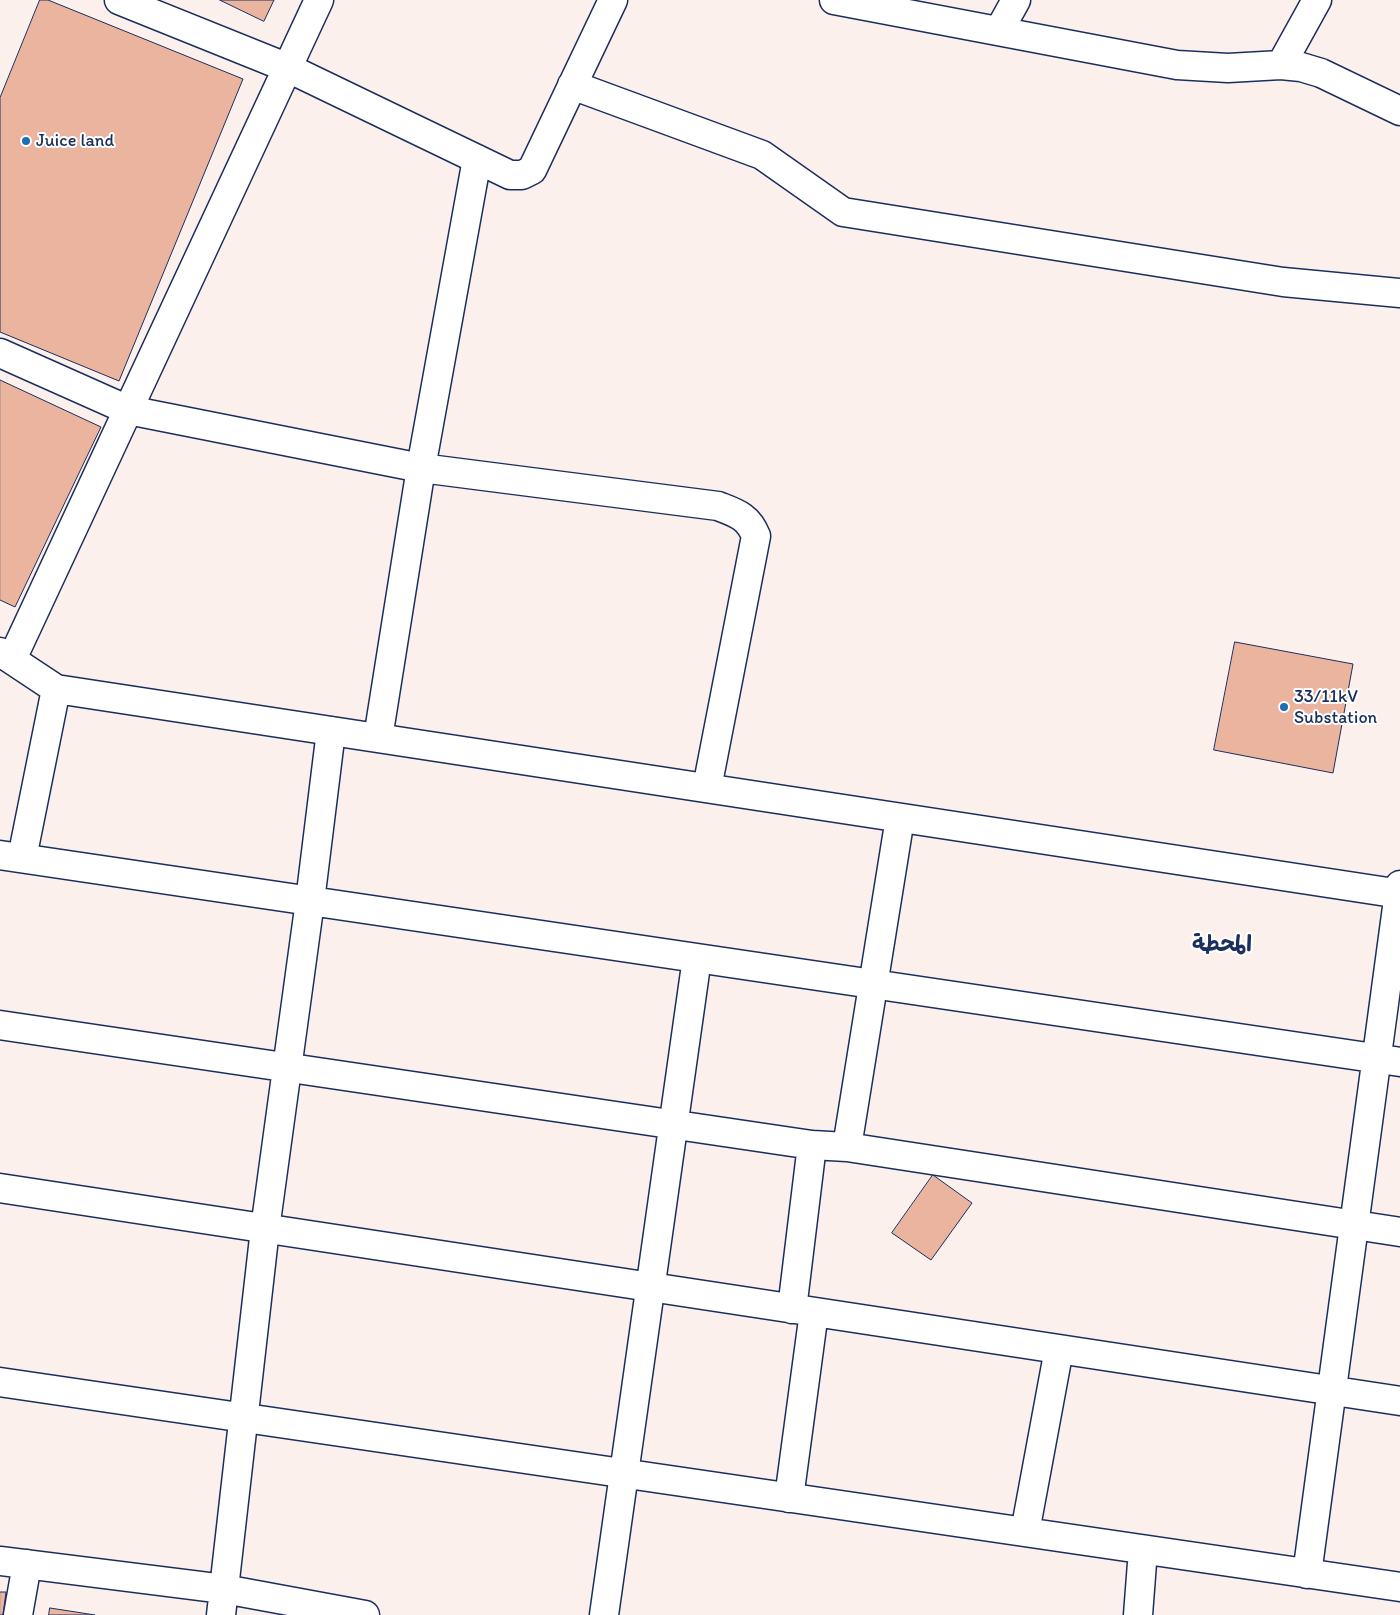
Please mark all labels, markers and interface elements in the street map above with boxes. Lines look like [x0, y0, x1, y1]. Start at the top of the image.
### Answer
place label: Juice land [36, 130, 114, 152]
marker: Juice land [20, 135, 32, 147]
place label: 33/11kV Substation [1294, 686, 1377, 729]
marker: 33/11kV Substation [1278, 701, 1290, 713]
district label: المحطة [1192, 932, 1252, 958]

